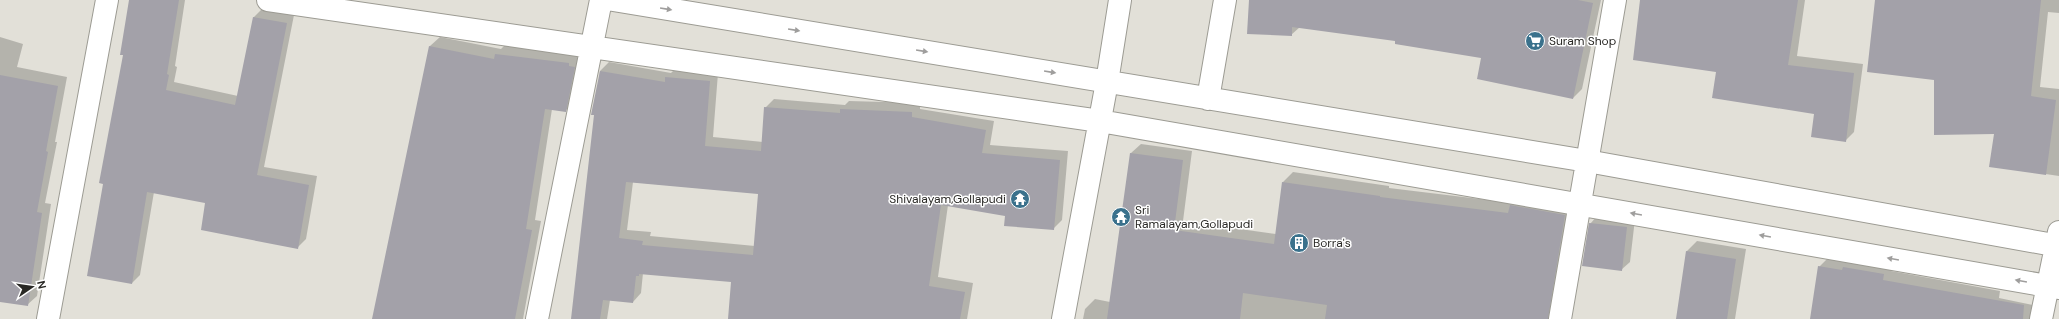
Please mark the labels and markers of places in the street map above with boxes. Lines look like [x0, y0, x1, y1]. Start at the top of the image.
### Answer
supermarket icon: Suram Shop [1524, 30, 1546, 52]
place label: Suram Shop [1549, 33, 1616, 49]
temple icon: Shivalayam,Gollapudi [1009, 188, 1031, 210]
place label: Shivalayam,Gollapudi [889, 191, 1006, 207]
place label: Sri Ramalayam,Gollapudi [1135, 202, 1253, 232]
temple icon: Sri Ramalayam,Gollapudi [1110, 206, 1132, 228]
building icon: Borra's [1288, 232, 1310, 254]
place label: Borra's [1313, 235, 1351, 251]

